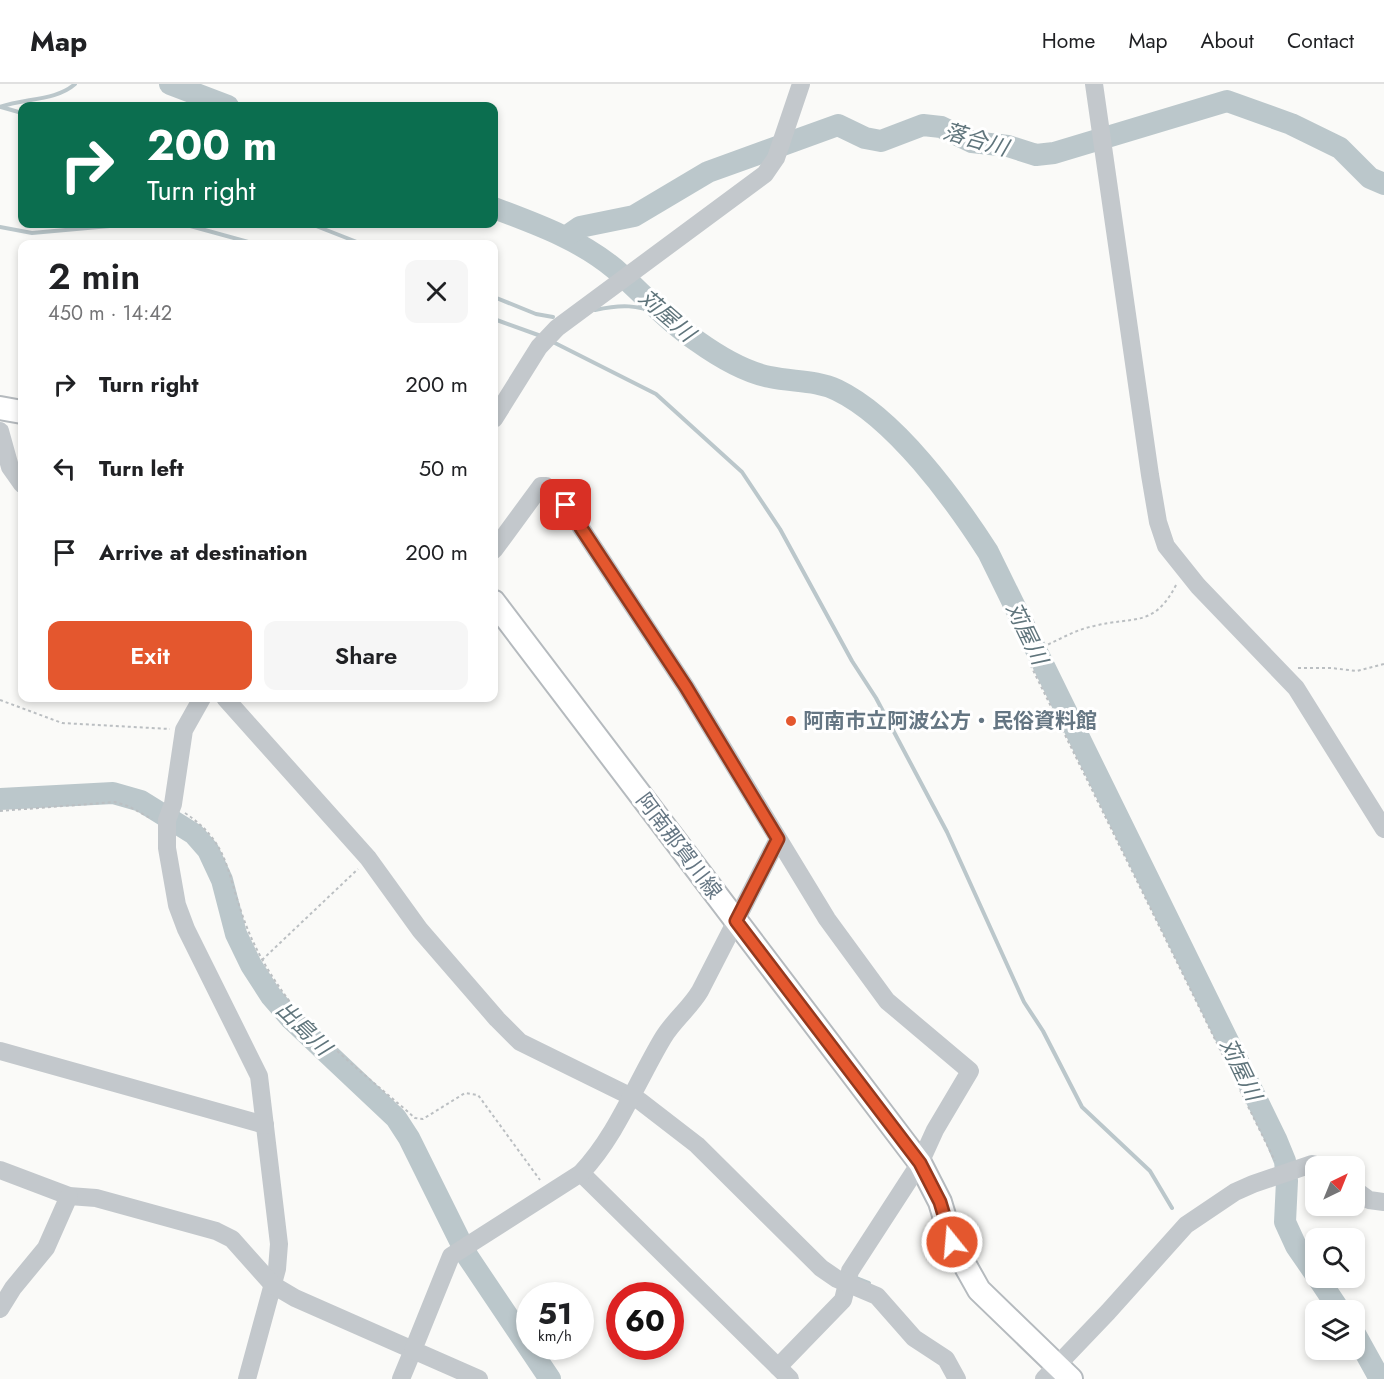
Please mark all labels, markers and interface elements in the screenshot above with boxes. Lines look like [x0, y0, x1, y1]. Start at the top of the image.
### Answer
text: Map [30, 21, 87, 62]
text: Home [1042, 26, 1095, 56]
text: Map [1128, 26, 1168, 56]
text: About [1201, 26, 1254, 56]
text: Contact [1287, 26, 1354, 56]
text: 200 m [147, 115, 277, 176]
water label: 落合川 [940, 115, 1014, 164]
icon: right [48, 126, 126, 204]
text: Turn right [147, 171, 255, 210]
text: 2 min [48, 250, 140, 302]
button: close [405, 260, 468, 323]
water label: 苅屋川 [632, 281, 704, 350]
text: 450 m · 14:42 [48, 299, 172, 328]
icon: right [48, 368, 81, 401]
text: Turn right [99, 368, 199, 400]
text: 200 m [405, 368, 468, 400]
icon: left [48, 452, 81, 485]
text: Turn left [99, 452, 184, 484]
text: 50 m [419, 452, 468, 484]
pin [540, 479, 591, 530]
icon: arrive [549, 488, 582, 521]
icon: arrive [48, 536, 81, 569]
text: Arrive at destination [99, 536, 308, 568]
text: 200 m [405, 536, 468, 568]
water label: 苅屋川 [998, 596, 1057, 671]
button: Exit [48, 621, 252, 690]
button: Share [264, 621, 468, 690]
place label: 阿南市立阿波公方・民俗資料館 [803, 706, 1097, 736]
marker: 阿南市立阿波公方・民俗資料館 [784, 714, 798, 728]
street label: 阿南那賀川線 [629, 787, 729, 905]
water label: 出島川 [269, 994, 340, 1064]
water label: 苅屋川 [1212, 1032, 1271, 1107]
north arrow [1305, 1156, 1365, 1216]
map controls [1305, 1156, 1365, 1360]
position arrow [920, 1210, 984, 1274]
button: search [1305, 1228, 1365, 1288]
speed limit sign: 60 [606, 1282, 684, 1360]
text: 51 [538, 1292, 572, 1335]
button: layers [1305, 1300, 1365, 1360]
text: km/h [538, 1325, 572, 1347]

